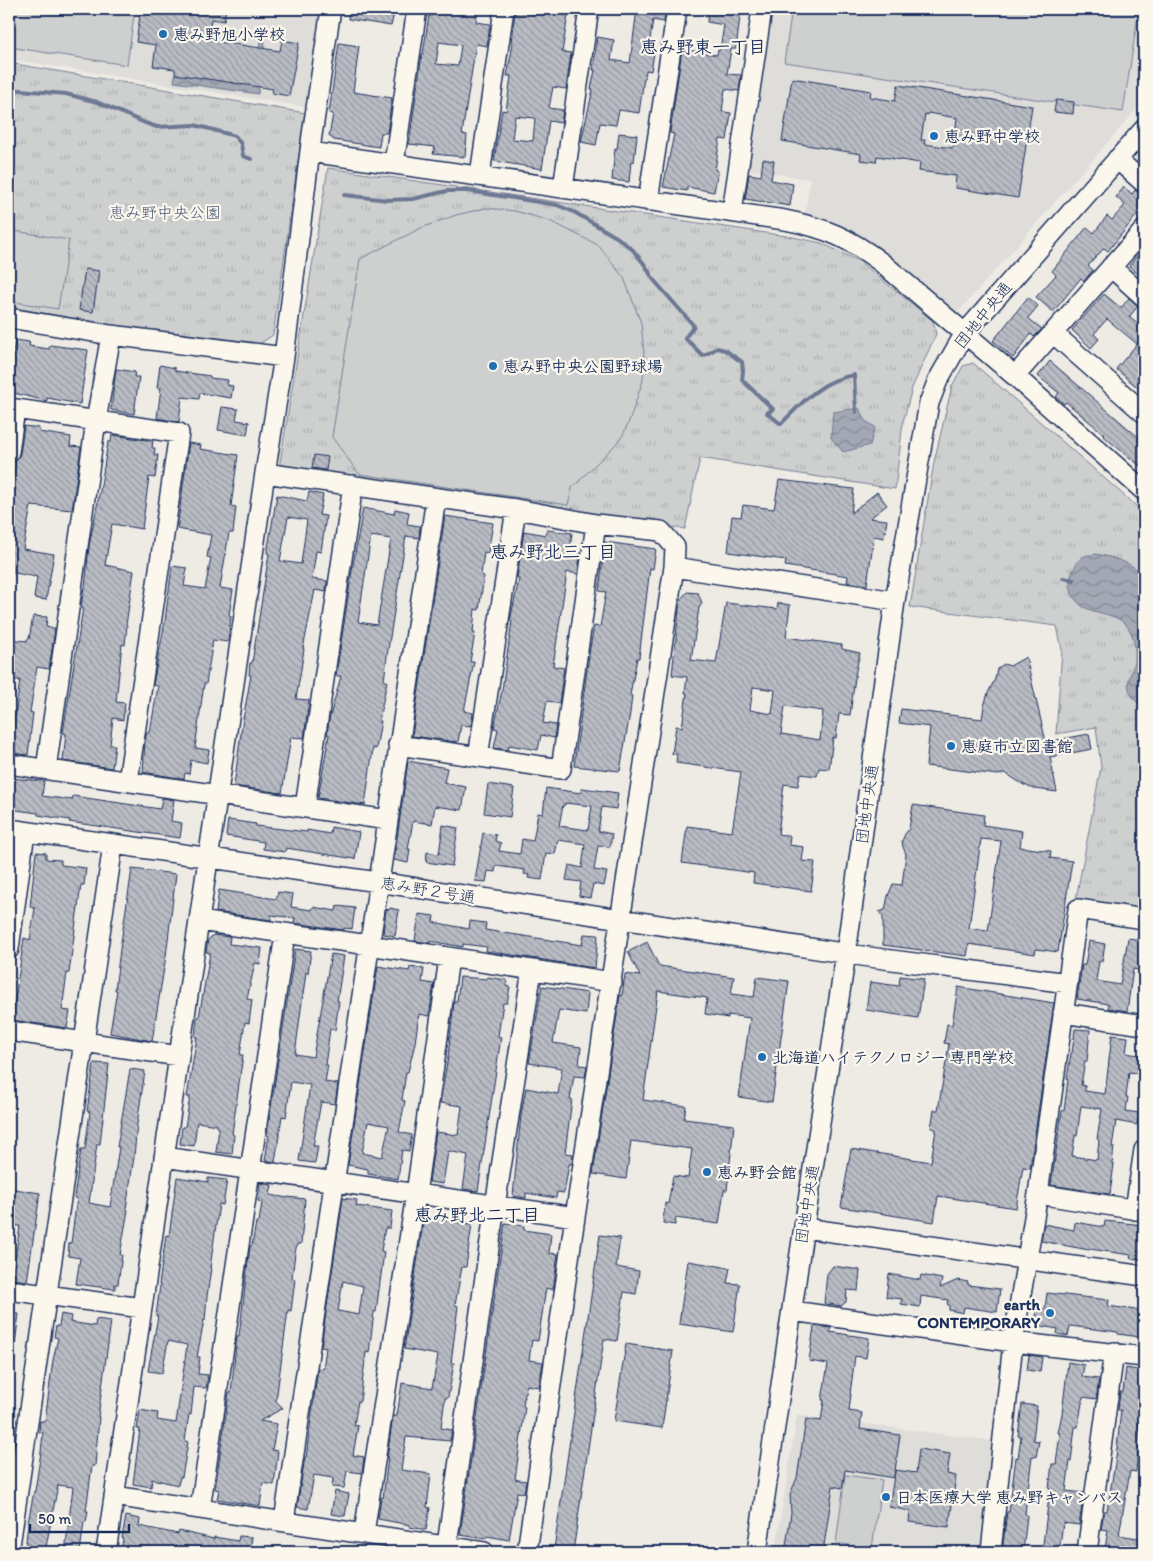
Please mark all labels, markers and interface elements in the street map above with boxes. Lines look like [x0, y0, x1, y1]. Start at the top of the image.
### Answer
place label: 恵み野旭小学校 [173, 25, 285, 44]
marker: 恵み野旭小学校 [157, 28, 169, 40]
district label: 恵み野東一丁目 [640, 36, 766, 58]
place label: 恵み野中学校 [944, 127, 1040, 146]
marker: 恵み野中学校 [928, 130, 940, 142]
park label: 恵み野中央公園 [109, 203, 221, 222]
street label: 団地中央通 [950, 278, 1016, 352]
place label: 恵み野中央公園野球場 [503, 357, 663, 376]
marker: 恵み野中央公園野球場 [487, 360, 499, 372]
district label: 恵み野北三丁目 [490, 541, 616, 563]
place label: 恵庭市立図書館 [961, 737, 1073, 756]
marker: 恵庭市立図書館 [945, 740, 957, 752]
street label: 団地中央通 [852, 763, 882, 845]
street label: 恵み野２号通 [379, 873, 477, 907]
place label: 北海道ハイテクノロジー 専門学校 [772, 1048, 1014, 1067]
marker: 北海道ハイテクノロジー 専門学校 [756, 1051, 768, 1063]
place label: 恵み野会館 [717, 1163, 797, 1182]
street label: 団地中央通 [791, 1163, 823, 1245]
marker: 恵み野会館 [701, 1166, 713, 1178]
district label: 恵み野北二丁目 [414, 1204, 540, 1226]
place label: earth CONTEMPORARY [917, 1295, 1041, 1332]
marker: earth CONTEMPORARY [1044, 1307, 1056, 1319]
place label: 日本医療大学 恵み野キャンパス [896, 1488, 1123, 1507]
marker: 日本医療大学 恵み野キャンパス [880, 1491, 892, 1503]
scale bar [30, 1501, 129, 1533]
text: 50 m [38, 1510, 71, 1528]

